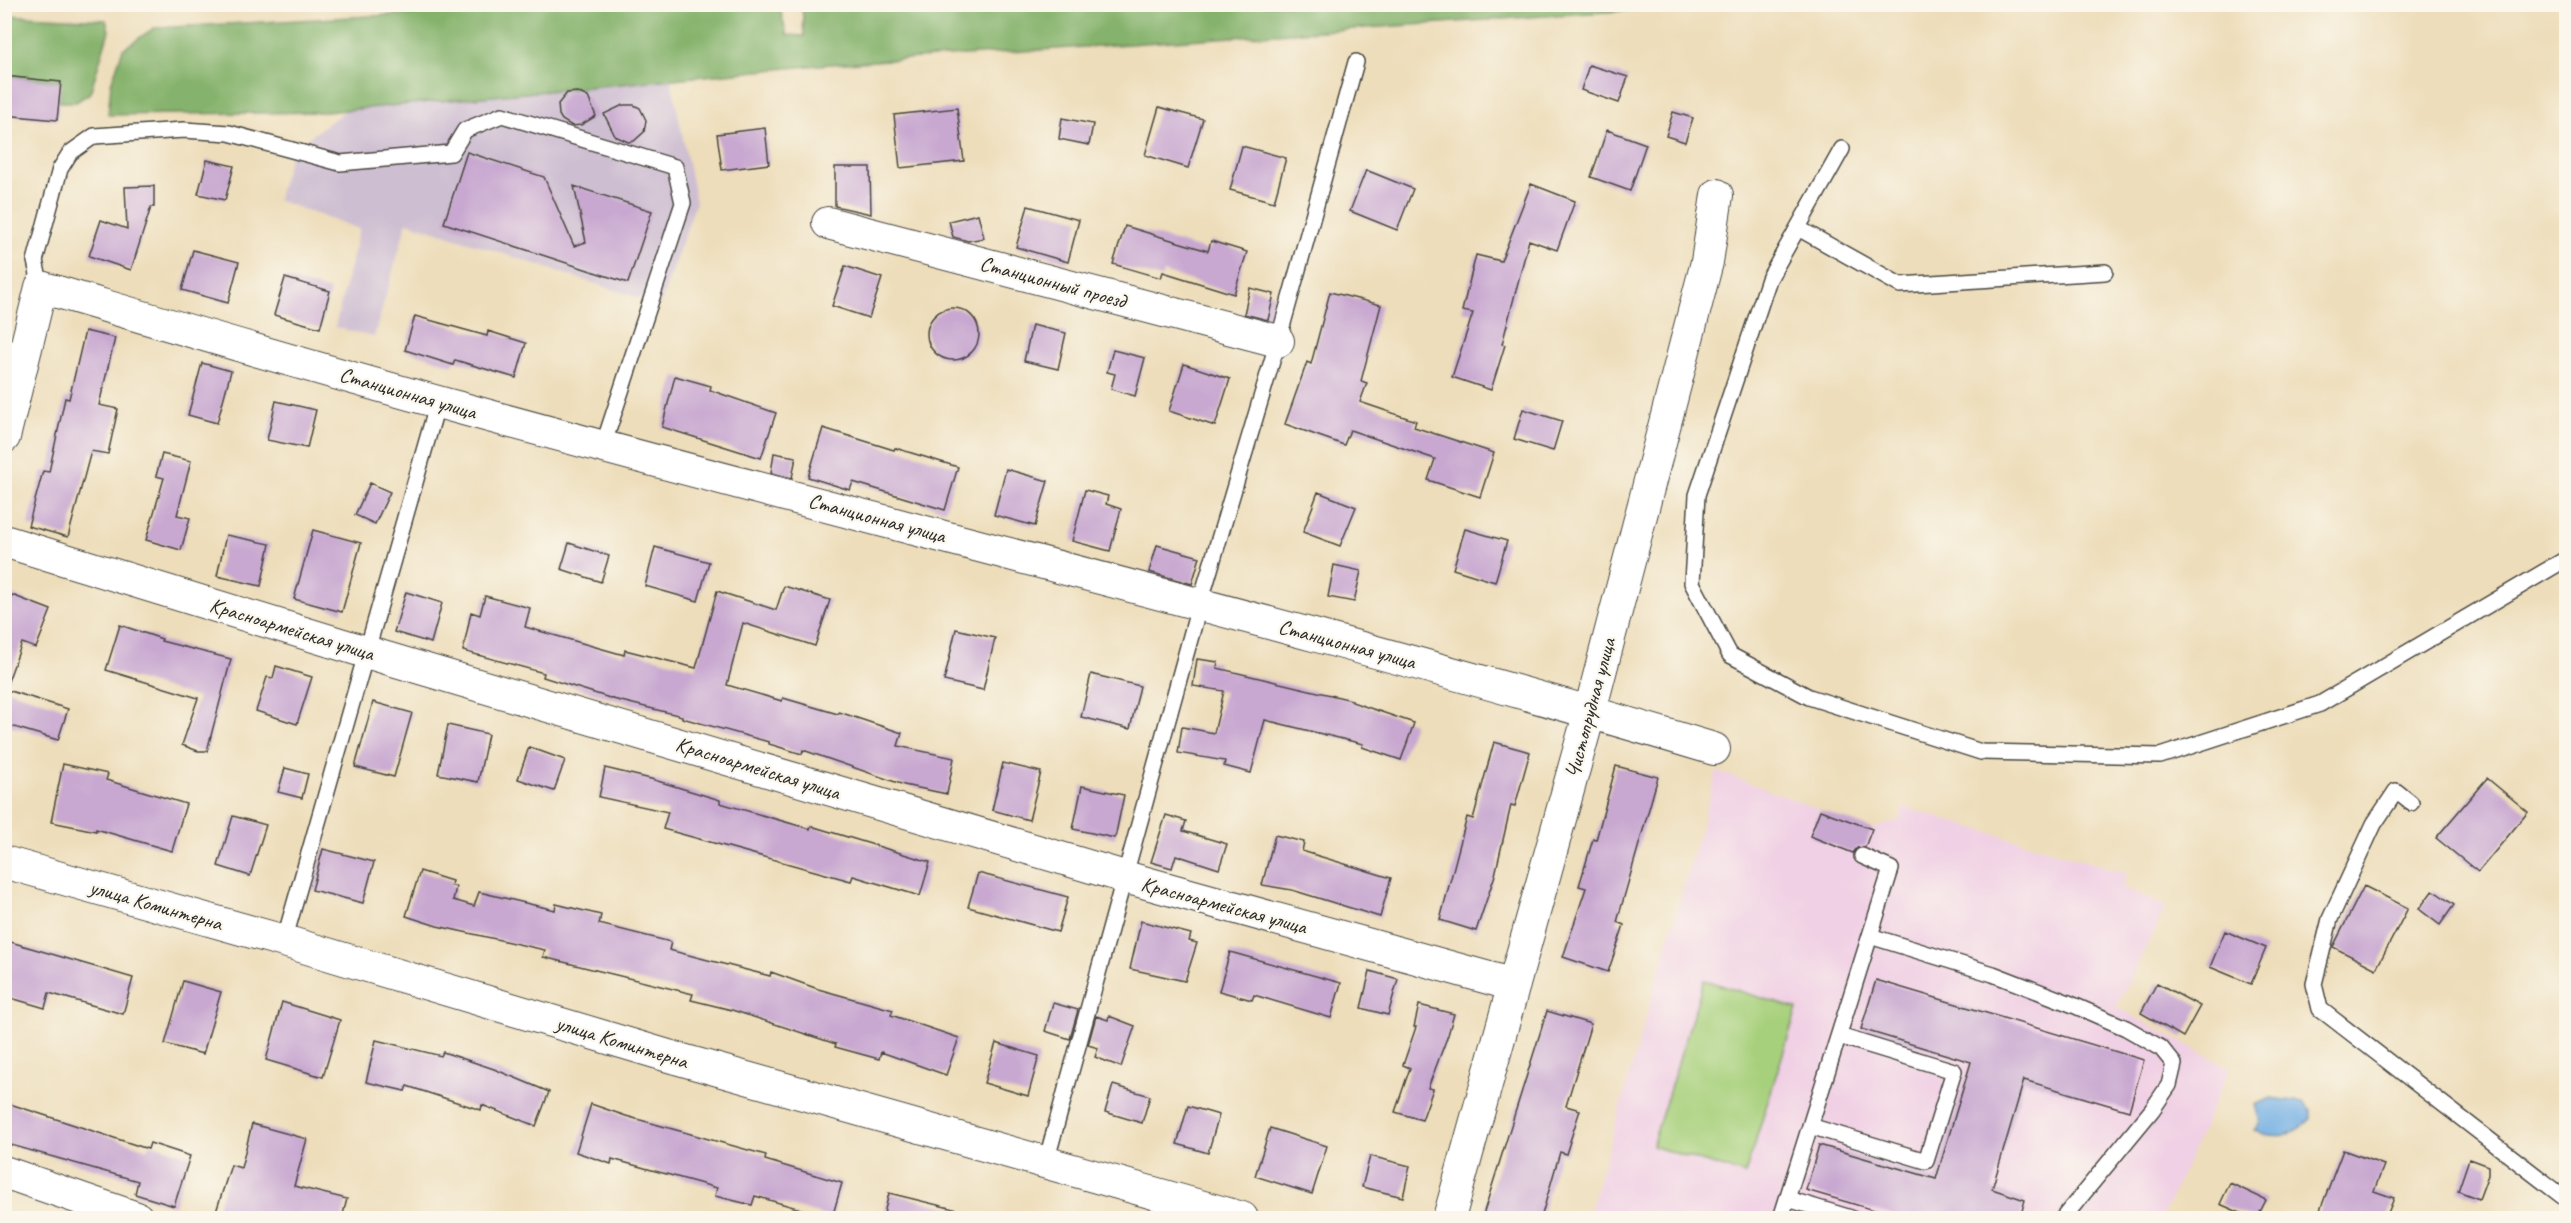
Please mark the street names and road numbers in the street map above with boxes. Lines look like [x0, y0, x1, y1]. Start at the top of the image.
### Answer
street label: Станционный проезд [977, 250, 1131, 315]
street label: Станционная улица [337, 361, 481, 425]
street label: Станционная улица [806, 487, 950, 549]
street label: Красноармейская улица [207, 592, 379, 667]
street label: Станционная улица [1276, 613, 1420, 675]
street label: Чистопрудная улица [1559, 634, 1622, 781]
street label: Красноармейская улица [673, 731, 845, 806]
street label: Красноармейская улица [1138, 870, 1311, 940]
street label: улица Коминтерна [85, 873, 227, 937]
street label: улица Коминтерна [551, 1009, 693, 1075]

